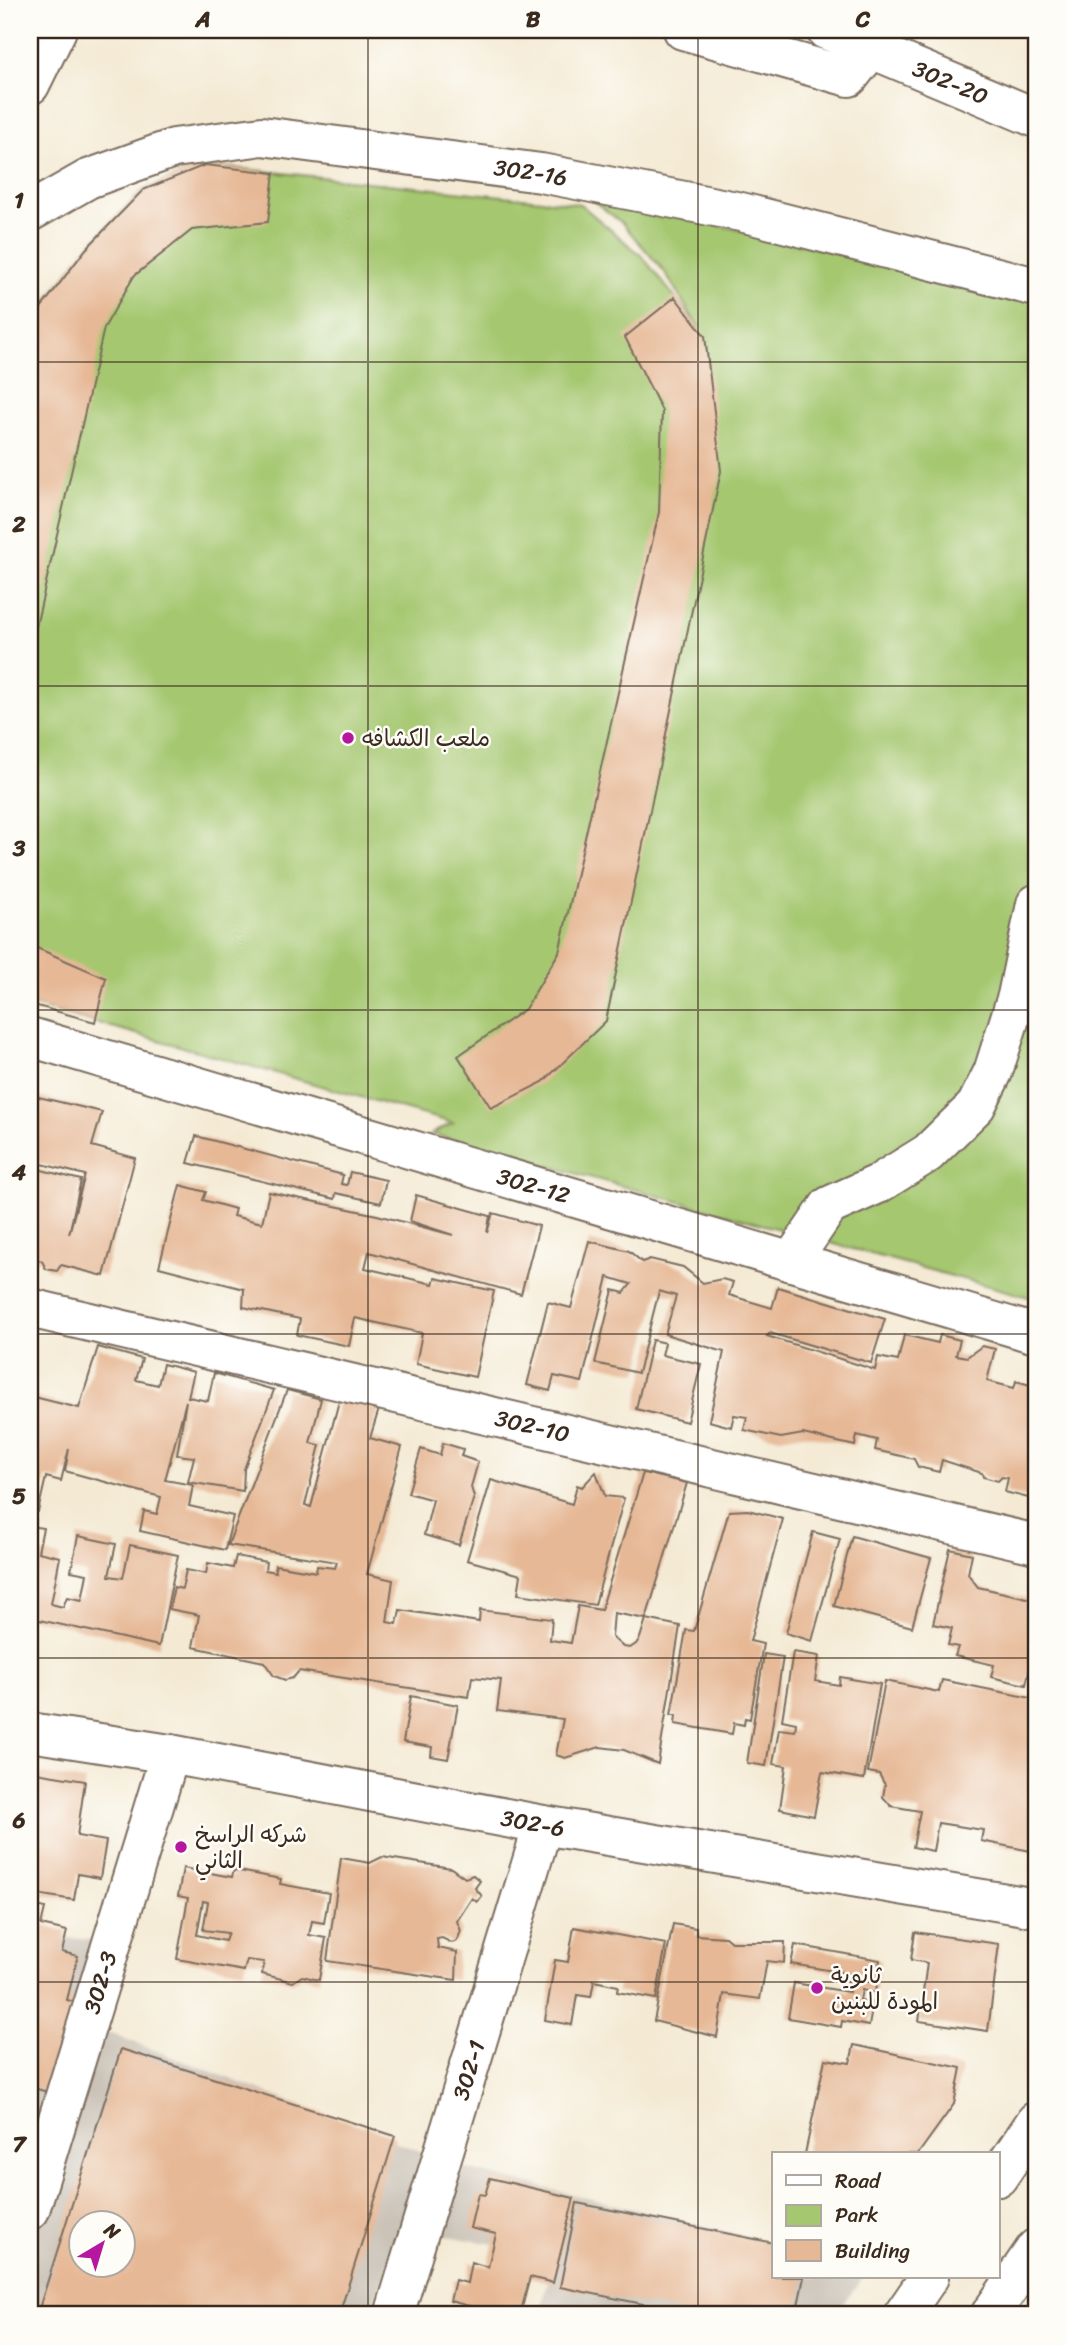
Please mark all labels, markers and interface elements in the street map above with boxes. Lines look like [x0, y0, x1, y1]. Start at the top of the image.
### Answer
text: A [194, 0, 211, 40]
text: B [526, 0, 541, 40]
text: C [855, 0, 871, 40]
street label: 302-20 [906, 48, 995, 117]
street label: 302-16 [491, 147, 571, 199]
text: 1 [14, 180, 24, 221]
text: 2 [11, 504, 26, 545]
place label: ملعب الكشافه [362, 718, 490, 759]
marker: ملعب الكشافه [340, 730, 356, 746]
text: 3 [12, 828, 26, 869]
text: 4 [11, 1152, 27, 1193]
street label: 302-12 [492, 1156, 575, 1216]
street label: 302-10 [491, 1398, 574, 1455]
text: 5 [12, 1476, 26, 1517]
street label: 302-6 [497, 1797, 568, 1849]
text: 6 [11, 1800, 26, 1841]
place label: شركه الراسخ الثاني [195, 1814, 307, 1881]
marker: شركه الراسخ الثاني [173, 1839, 189, 1855]
street label: 302-3 [71, 1946, 129, 2019]
place label: ثانوية المودة للبنين [831, 1955, 938, 2022]
marker: ثانوية المودة للبنين [809, 1980, 825, 1996]
street label: 302-1 [440, 2035, 497, 2105]
text: 7 [12, 2124, 27, 2165]
legend [772, 2152, 1000, 2278]
text: Road [835, 2162, 882, 2200]
text: Park [835, 2196, 878, 2234]
north arrow [66, 2208, 136, 2278]
text: N [96, 2213, 128, 2249]
text: Building [835, 2232, 911, 2270]

